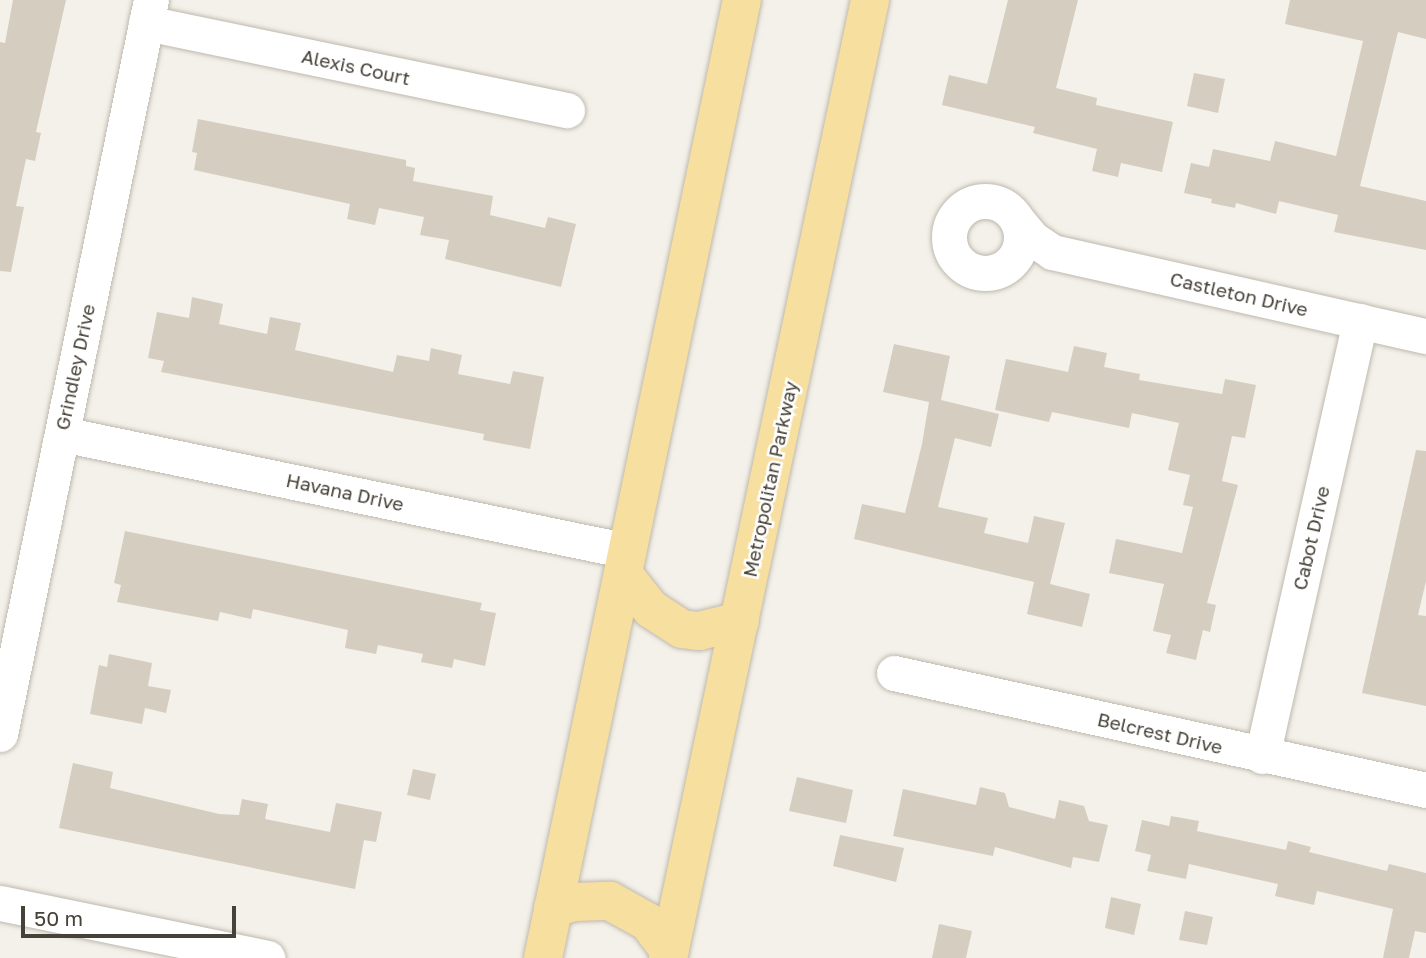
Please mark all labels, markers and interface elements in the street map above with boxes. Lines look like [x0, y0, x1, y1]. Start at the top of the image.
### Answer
street label: Alexis Court [300, 44, 412, 90]
street label: Castleton Drive [1168, 267, 1310, 321]
street label: Grindley Drive [51, 302, 99, 432]
street label: Metropolitan Parkway [738, 379, 802, 579]
street label: Havana Drive [284, 468, 406, 516]
street label: Cabot Drive [1288, 484, 1334, 592]
street label: Belcrest Drive [1095, 708, 1225, 758]
scale bar [24, 892, 240, 936]
text: 50 m [34, 905, 83, 931]

